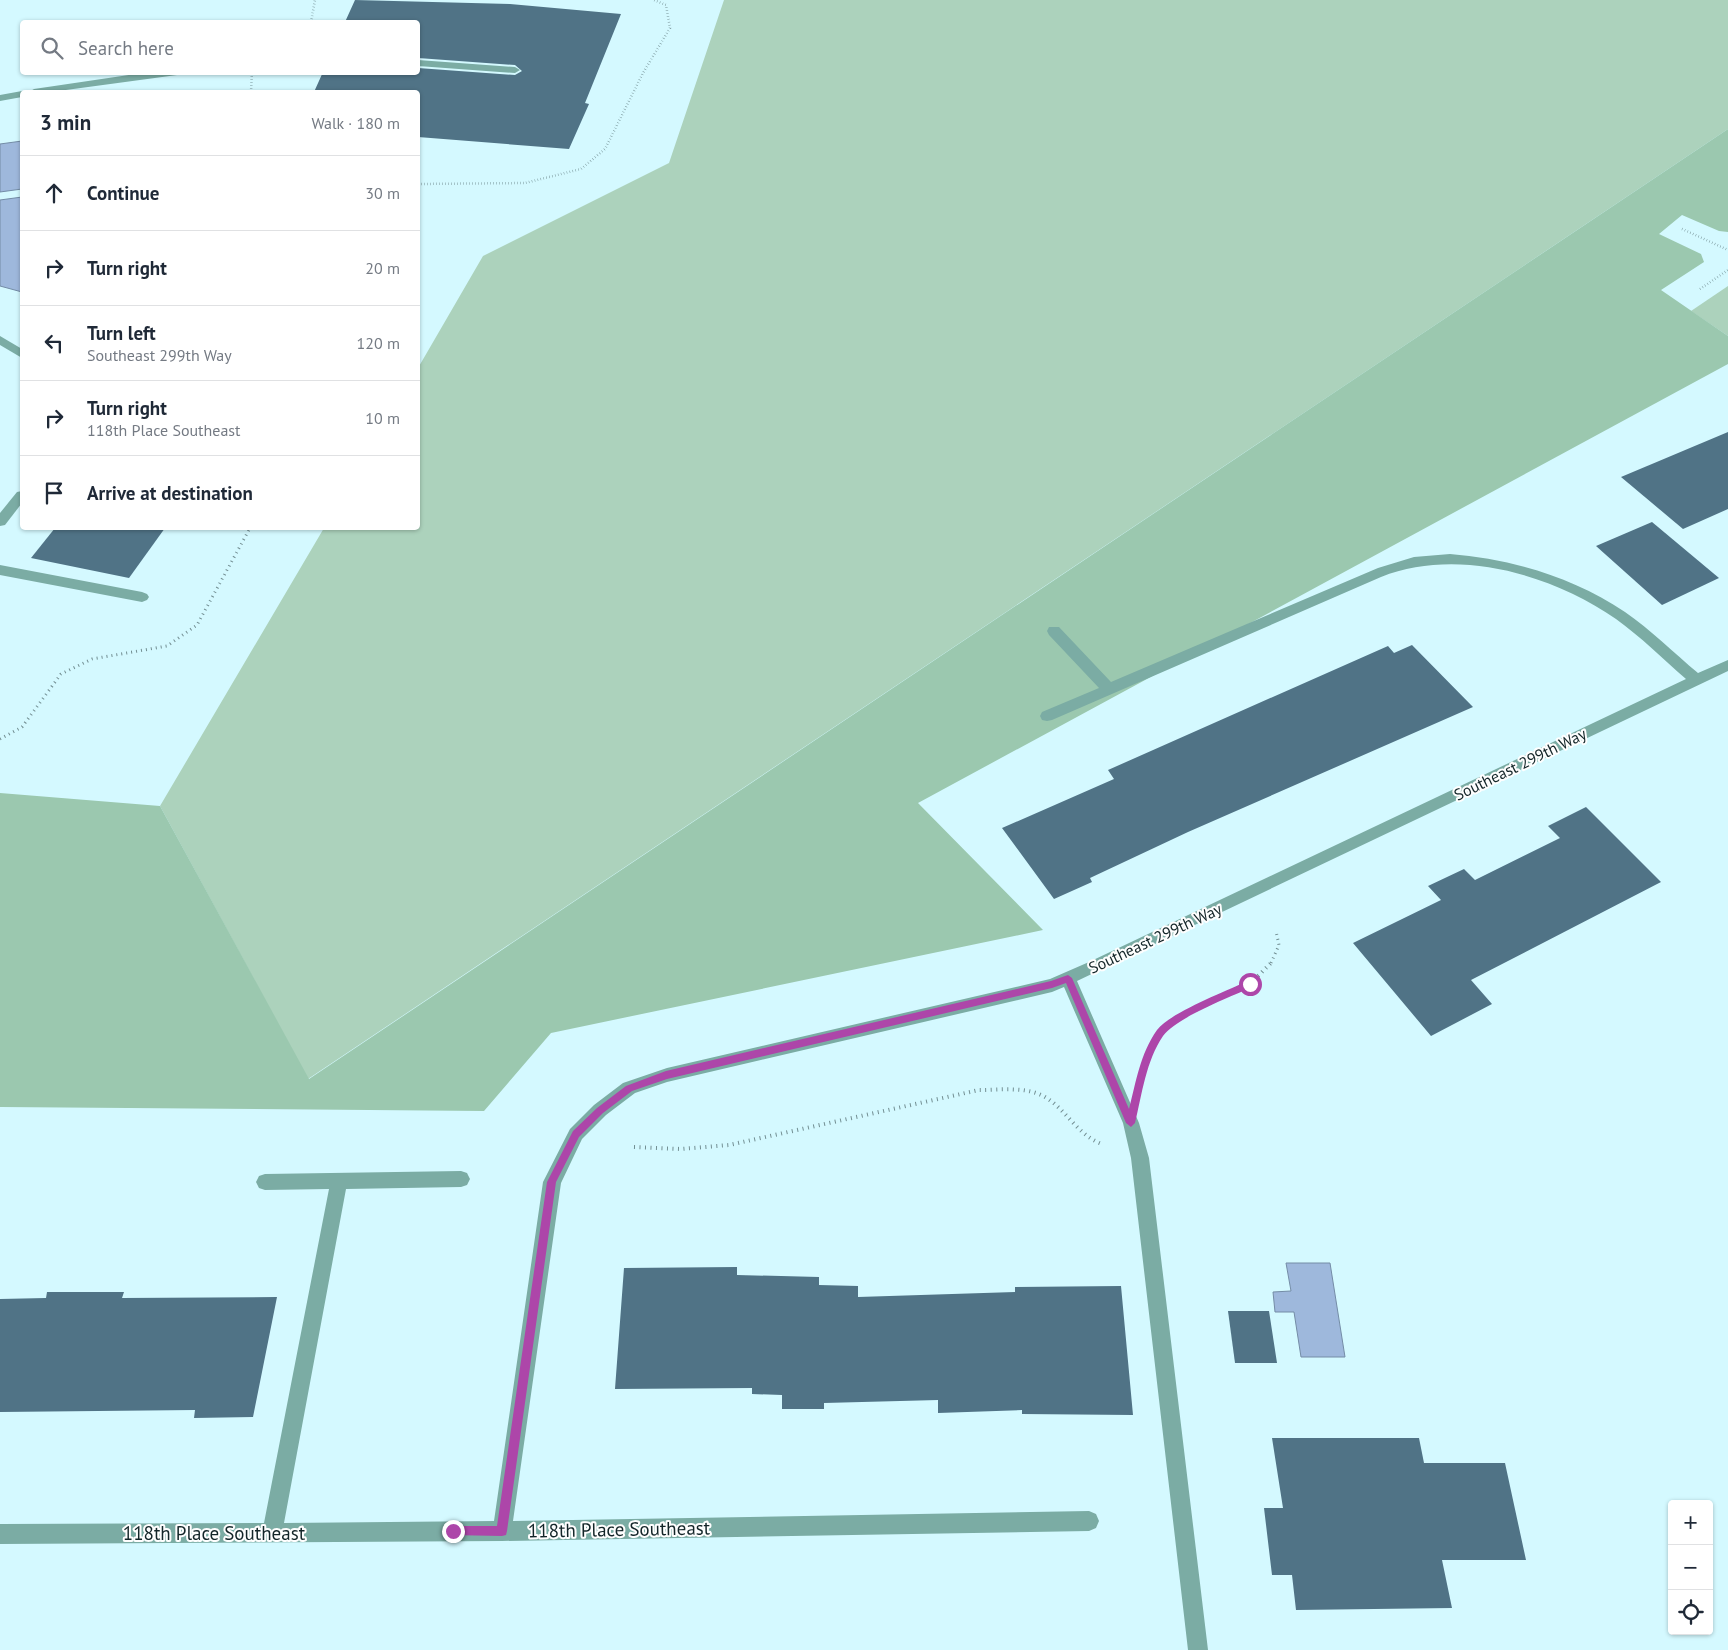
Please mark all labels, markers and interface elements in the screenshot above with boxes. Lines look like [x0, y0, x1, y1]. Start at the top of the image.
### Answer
search box [20, 20, 420, 75]
icon: search [38, 34, 66, 62]
text: Search here [78, 36, 174, 60]
text: 3 min [40, 109, 91, 136]
text: Walk · 180 m [311, 113, 400, 133]
icon: ahead [40, 179, 68, 207]
text: Continue [87, 181, 159, 205]
text: 30 m [365, 183, 400, 203]
icon: right [40, 254, 68, 282]
text: Turn right [87, 256, 167, 280]
text: 20 m [365, 258, 400, 278]
text: Turn left [87, 321, 156, 345]
icon: left [40, 329, 68, 357]
text: 120 m [357, 333, 400, 353]
text: Southeast 299th Way [87, 345, 232, 365]
text: Turn right [87, 396, 167, 420]
icon: right [40, 404, 68, 432]
text: 10 m [365, 408, 400, 428]
text: 118th Place Southeast [87, 420, 241, 440]
icon: arrive [40, 479, 68, 507]
text: Arrive at destination [87, 481, 253, 505]
street label: Southeast 299th Way [1451, 723, 1590, 805]
street label: Southeast 299th Way [1085, 898, 1225, 978]
route start [1239, 973, 1262, 996]
map controls [1668, 1500, 1713, 1635]
button: + [1668, 1500, 1713, 1545]
street label: 118th Place Southeast [528, 1515, 711, 1543]
route end [442, 1520, 465, 1543]
street label: 118th Place Southeast [123, 1521, 306, 1545]
button: − [1668, 1545, 1713, 1590]
button: locate [1668, 1590, 1713, 1635]

